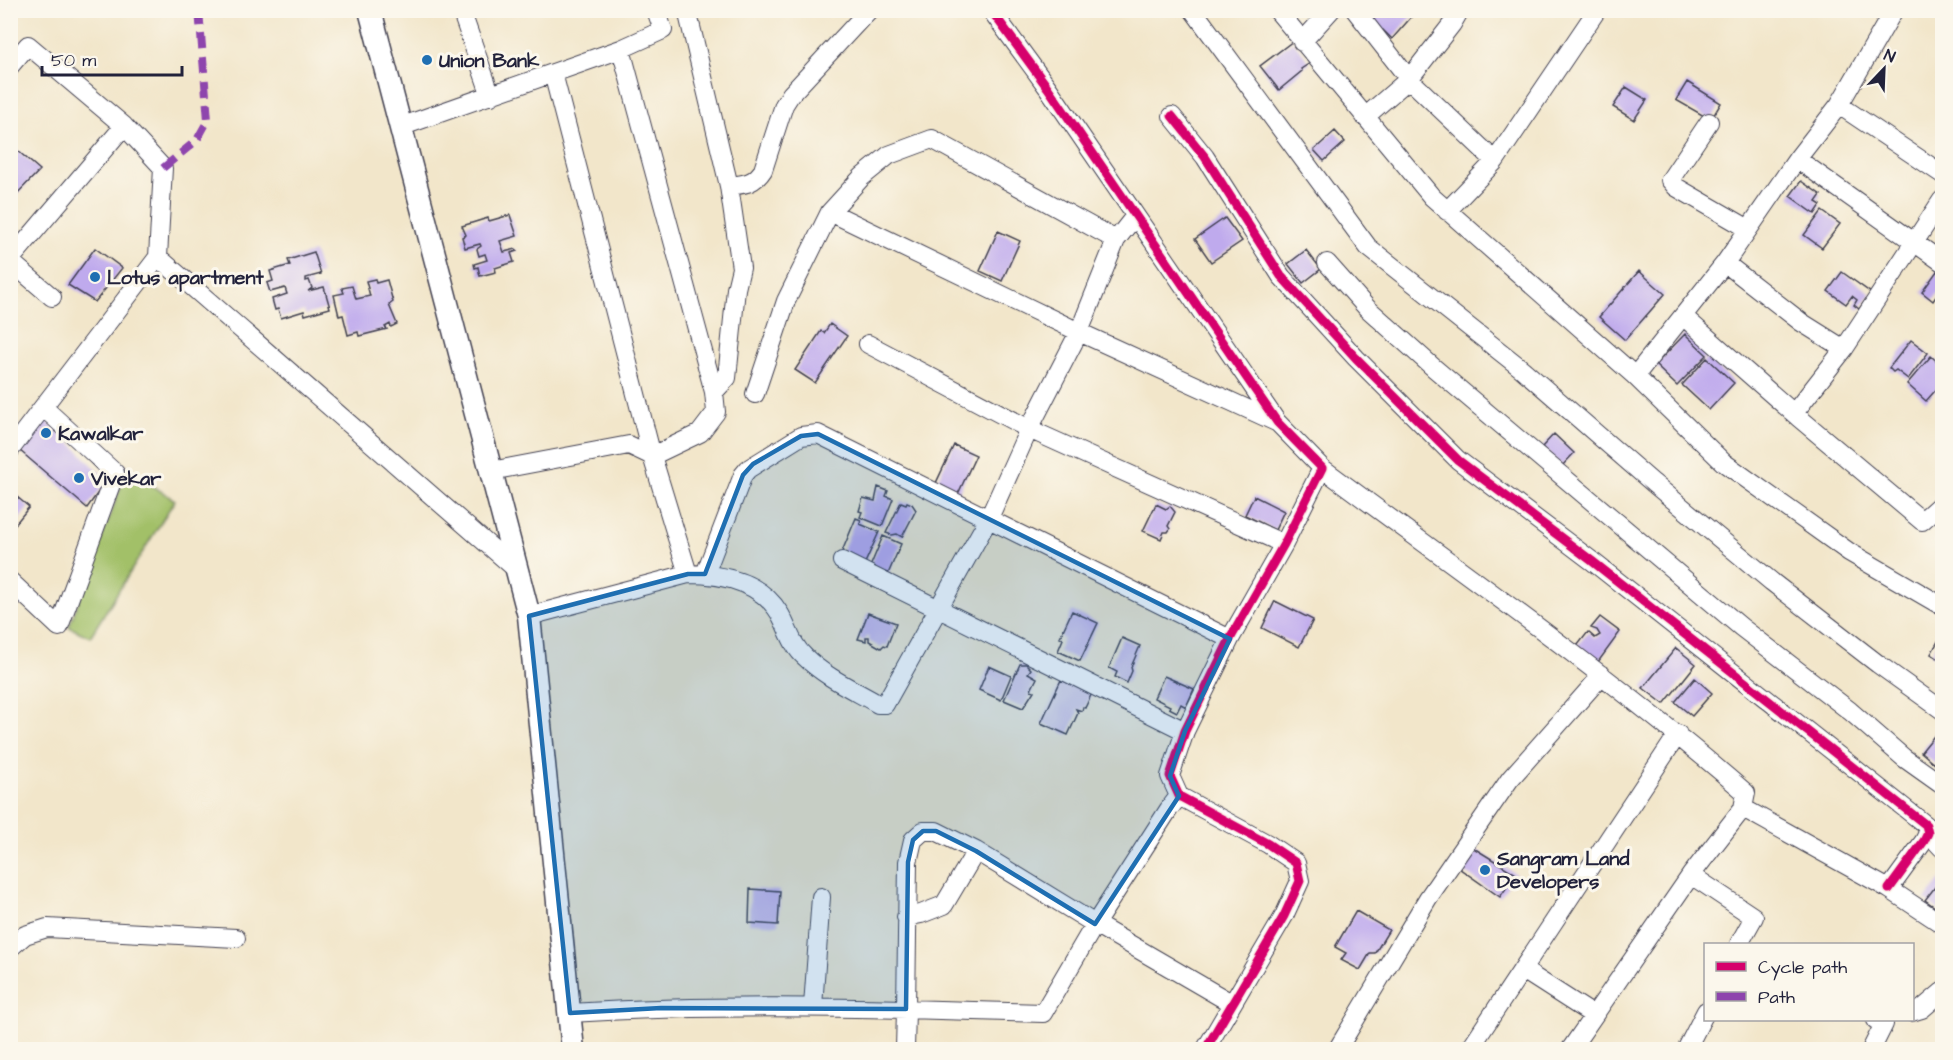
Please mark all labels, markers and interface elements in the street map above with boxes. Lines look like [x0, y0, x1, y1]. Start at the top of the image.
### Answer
scale bar [42, 39, 182, 77]
north arrow [1854, 39, 1914, 99]
text: N [1881, 44, 1898, 68]
place label: Union Bank [439, 47, 540, 75]
text: 50 m [51, 48, 96, 73]
marker: Union Bank [420, 53, 434, 67]
place label: Lotus apartment [107, 264, 264, 292]
marker: Lotus apartment [88, 270, 102, 284]
place label: Kawalkar [58, 420, 144, 448]
marker: Kawalkar [39, 426, 53, 440]
place label: Vivekar [90, 465, 162, 493]
marker: Vivekar [72, 471, 86, 485]
place label: Sangram Land Developers [1496, 845, 1630, 896]
marker: Sangram Land Developers [1478, 863, 1492, 877]
legend [1704, 943, 1914, 1021]
text: Cycle path [1758, 955, 1847, 981]
text: Path [1758, 985, 1795, 1010]

